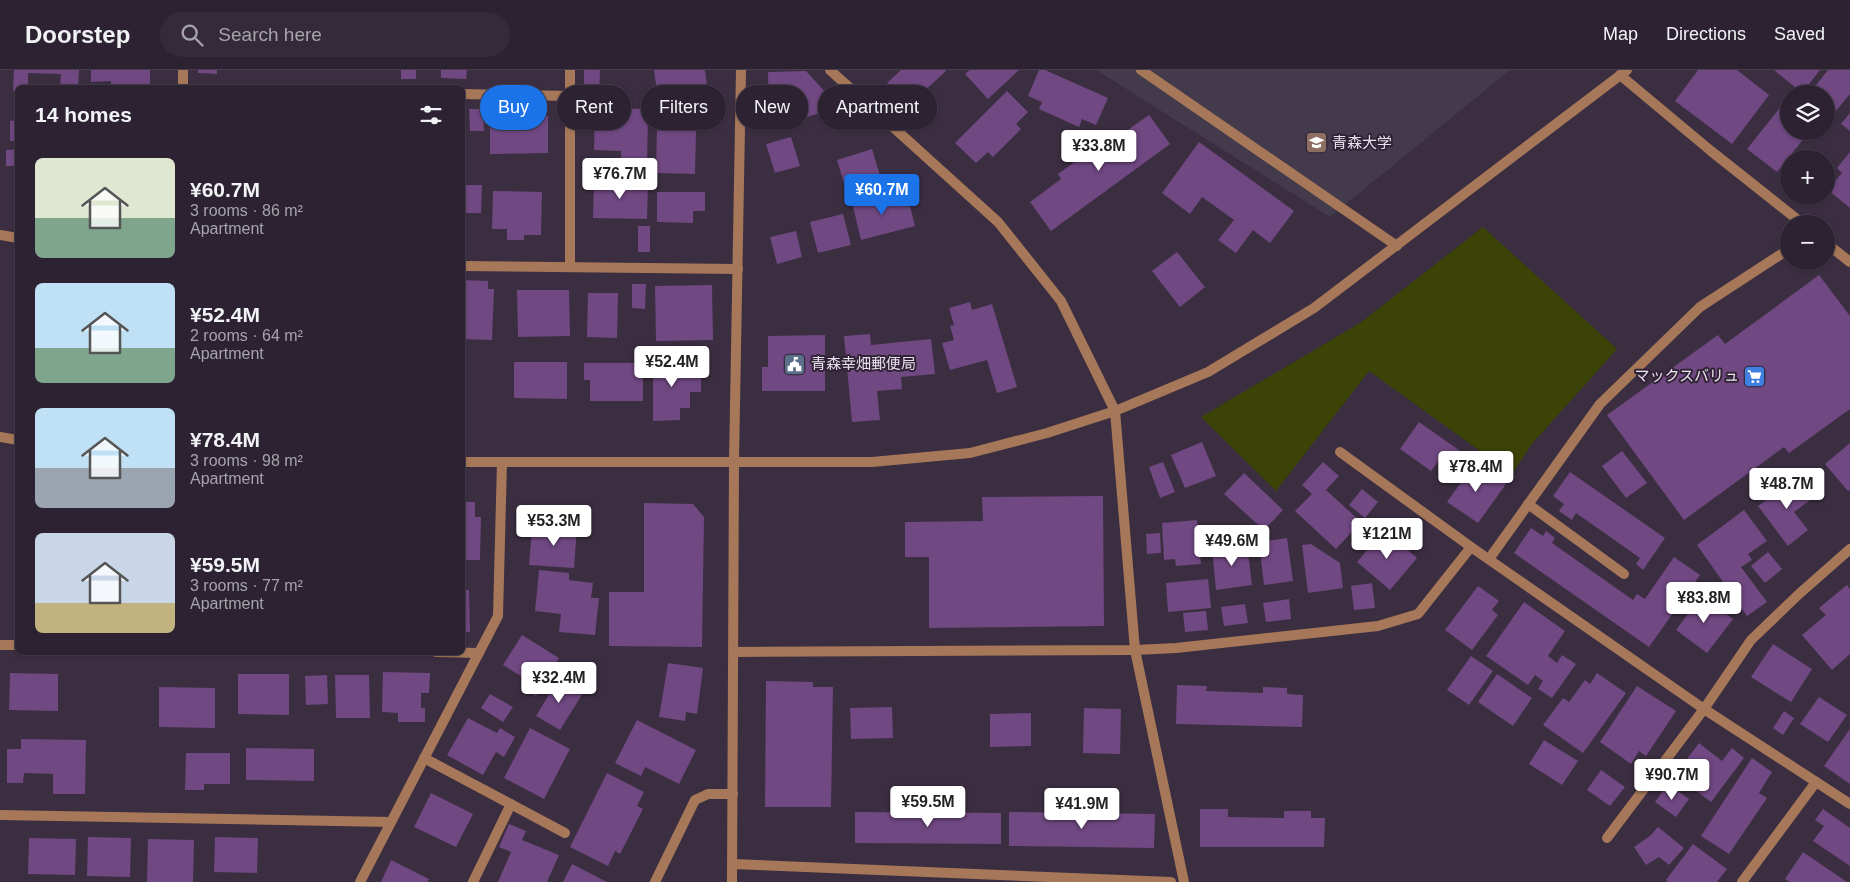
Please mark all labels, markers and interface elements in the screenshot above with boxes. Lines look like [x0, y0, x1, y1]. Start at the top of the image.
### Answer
search box [160, 12, 510, 57]
text: Doorstep [25, 21, 130, 48]
icon: search [178, 21, 206, 49]
text: Search here [218, 24, 322, 45]
text: Map [1603, 24, 1638, 44]
text: Directions [1666, 24, 1746, 44]
text: Saved [1774, 24, 1825, 44]
chip: Buy [480, 85, 547, 130]
chip: Rent [557, 85, 631, 130]
chip: Filters [641, 85, 726, 130]
chip: New [736, 85, 808, 130]
chip: Apartment [818, 85, 937, 130]
map controls [1780, 85, 1835, 270]
button: layers [1780, 85, 1835, 140]
icon: filters [417, 101, 445, 129]
text: 14 homes [35, 103, 132, 126]
pin: ¥33.8M [1058, 129, 1140, 172]
school or university icon: 青森大学 [1304, 131, 1328, 155]
place label: 青森大学 [1332, 134, 1392, 151]
text: ¥33.8M [1072, 137, 1126, 154]
button: + [1780, 150, 1835, 205]
pin: ¥76.7M [579, 158, 661, 200]
text: ¥76.7M [593, 165, 647, 182]
pin: ¥60.7M [841, 174, 923, 216]
icon: home [75, 178, 135, 238]
text: ¥60.7M [190, 178, 260, 201]
text: ¥60.7M [855, 181, 909, 198]
text: 3 rooms · 86 m² [190, 202, 303, 219]
button: − [1780, 215, 1835, 270]
text: Apartment [190, 220, 264, 237]
icon: home [75, 303, 135, 363]
text: ¥52.4M [190, 303, 260, 326]
text: 2 rooms · 64 m² [190, 327, 303, 344]
text: Apartment [190, 345, 264, 362]
pin: ¥52.4M [631, 346, 713, 388]
public building icon: 青森幸畑郵便局 [783, 352, 807, 376]
text: ¥52.4M [645, 353, 699, 370]
place label: 青森幸畑郵便局 [811, 355, 916, 372]
supermarket icon: マックスバリュ [1743, 364, 1767, 388]
place label: マックスバリュ [1634, 367, 1739, 384]
icon: home [75, 428, 135, 488]
text: ¥78.4M [190, 428, 260, 451]
pin: ¥78.4M [1435, 450, 1517, 493]
text: 3 rooms · 98 m² [190, 452, 303, 469]
text: ¥78.4M [1449, 458, 1503, 475]
pin: ¥48.7M [1746, 468, 1828, 510]
text: Apartment [190, 470, 264, 487]
text: ¥48.7M [1760, 475, 1814, 492]
pin: ¥53.3M [513, 504, 595, 547]
text: ¥53.3M [527, 512, 581, 529]
pin: ¥121M [1352, 518, 1422, 560]
pin: ¥49.6M [1191, 524, 1273, 567]
text: ¥121M [1363, 525, 1411, 542]
text: ¥49.6M [1205, 532, 1259, 549]
icon: home [75, 553, 135, 613]
text: ¥59.5M [190, 553, 260, 576]
text: 3 rooms · 77 m² [190, 577, 303, 594]
pin: ¥83.8M [1663, 582, 1745, 624]
text: ¥83.8M [1677, 589, 1731, 606]
text: Apartment [190, 595, 264, 612]
pin: ¥32.4M [518, 662, 600, 704]
text: ¥32.4M [532, 669, 586, 686]
pin: ¥90.7M [1631, 758, 1713, 801]
text: ¥90.7M [1645, 766, 1699, 783]
pin: ¥59.5M [887, 786, 969, 828]
pin: ¥41.9M [1041, 788, 1123, 830]
text: ¥59.5M [901, 793, 955, 810]
text: ¥41.9M [1055, 795, 1109, 812]

